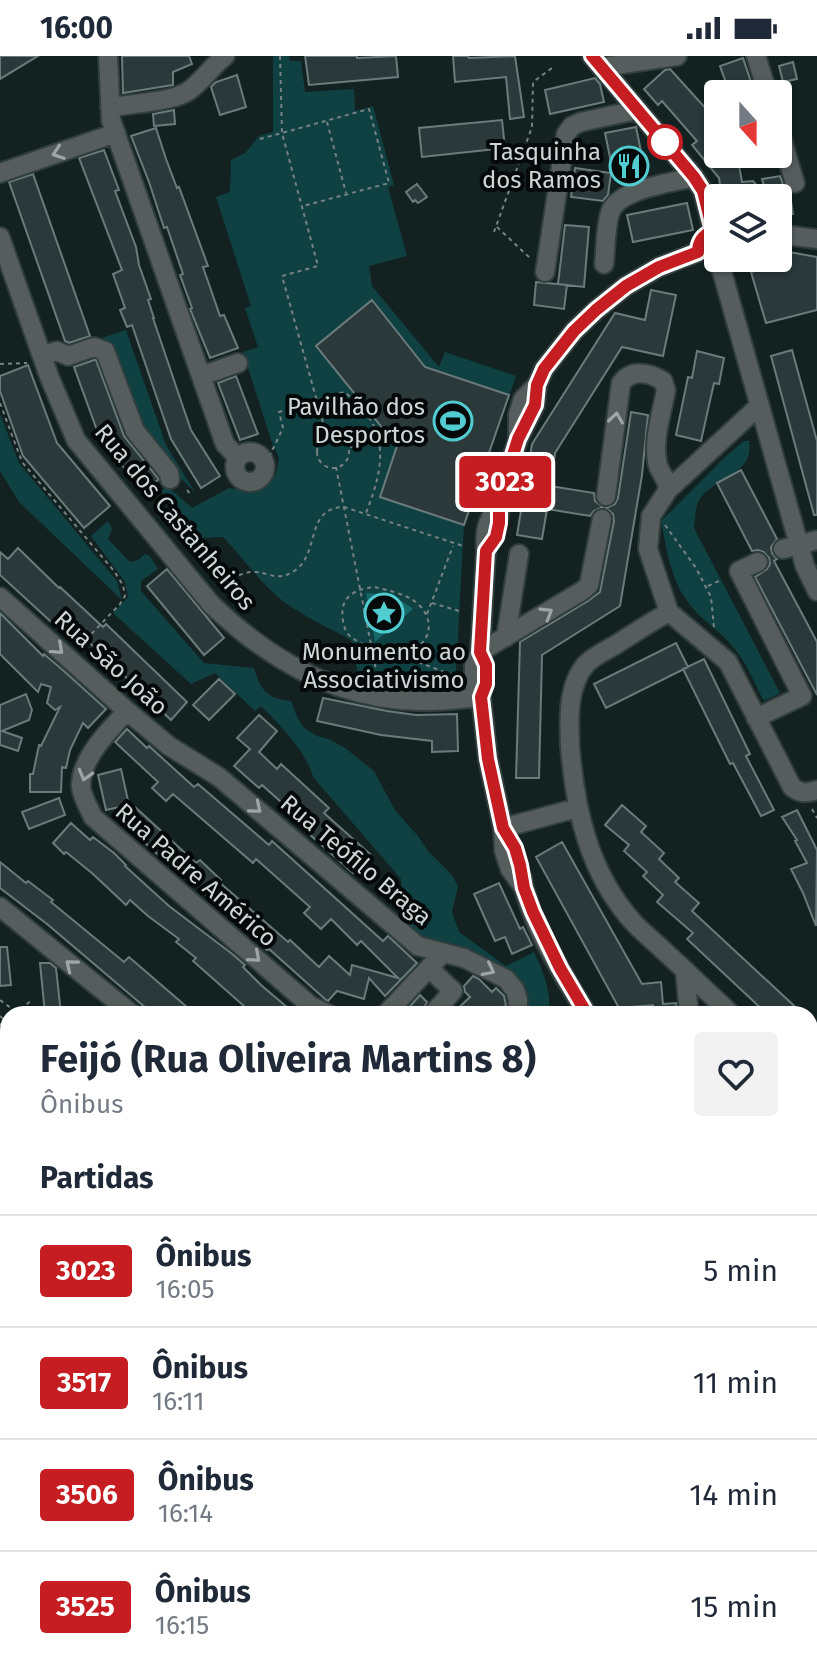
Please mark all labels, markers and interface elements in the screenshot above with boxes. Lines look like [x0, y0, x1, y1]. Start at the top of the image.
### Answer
text: 16:00 [40, 10, 113, 46]
north arrow [704, 80, 792, 168]
map controls [704, 80, 792, 272]
unlabelled marker [648, 125, 682, 159]
place label: Tasquinha dos Ramos [482, 138, 601, 194]
one-way arrow [52, 143, 66, 159]
restaurant icon: Tasquinha dos Ramos [608, 145, 650, 187]
button: layers [704, 184, 792, 272]
place label: Pavilhão dos Desportos [287, 393, 425, 449]
sports icon: Pavilhão dos Desportos [432, 400, 474, 442]
one-way arrow [607, 411, 624, 425]
street label: Rua dos Castanheiros [89, 418, 261, 616]
line badge: 3023 [449, 456, 561, 508]
text: 3023 [475, 465, 535, 498]
place icon: Monumento ao Associativismo [363, 592, 405, 634]
street label: Rua São João [49, 605, 173, 721]
one-way arrow [538, 607, 553, 622]
place label: Monumento ao Associativismo [302, 638, 466, 694]
one-way arrow [49, 639, 64, 653]
one-way arrow [78, 767, 94, 781]
street label: Rua Teófilo Braga [275, 789, 437, 931]
street label: Rua Padre Américo [110, 797, 282, 953]
one-way arrow [247, 798, 262, 813]
one-way arrow [246, 948, 260, 962]
one-way arrow [66, 960, 81, 975]
one-way arrow [481, 961, 496, 976]
button: heart [694, 1032, 778, 1116]
text: Feijó (Rua Oliveira Martins 8) [40, 1036, 536, 1082]
text: Ônibus [40, 1089, 123, 1120]
text: Partidas [40, 1160, 154, 1196]
text: Ônibus [156, 1238, 252, 1274]
text: 5 min [703, 1253, 778, 1289]
text: 3023 [56, 1254, 116, 1287]
text: 16:05 [156, 1274, 214, 1305]
text: Ônibus [152, 1350, 248, 1386]
text: 11 min [693, 1365, 778, 1401]
text: 3517 [57, 1366, 111, 1399]
text: 16:11 [152, 1386, 204, 1417]
text: Ônibus [158, 1462, 254, 1498]
text: 14 min [689, 1477, 778, 1513]
text: 3506 [56, 1478, 118, 1511]
text: 16:14 [158, 1498, 213, 1529]
text: Ônibus [155, 1574, 251, 1610]
text: 15 min [690, 1589, 778, 1625]
text: 3525 [56, 1590, 115, 1623]
text: 16:15 [155, 1610, 209, 1641]

